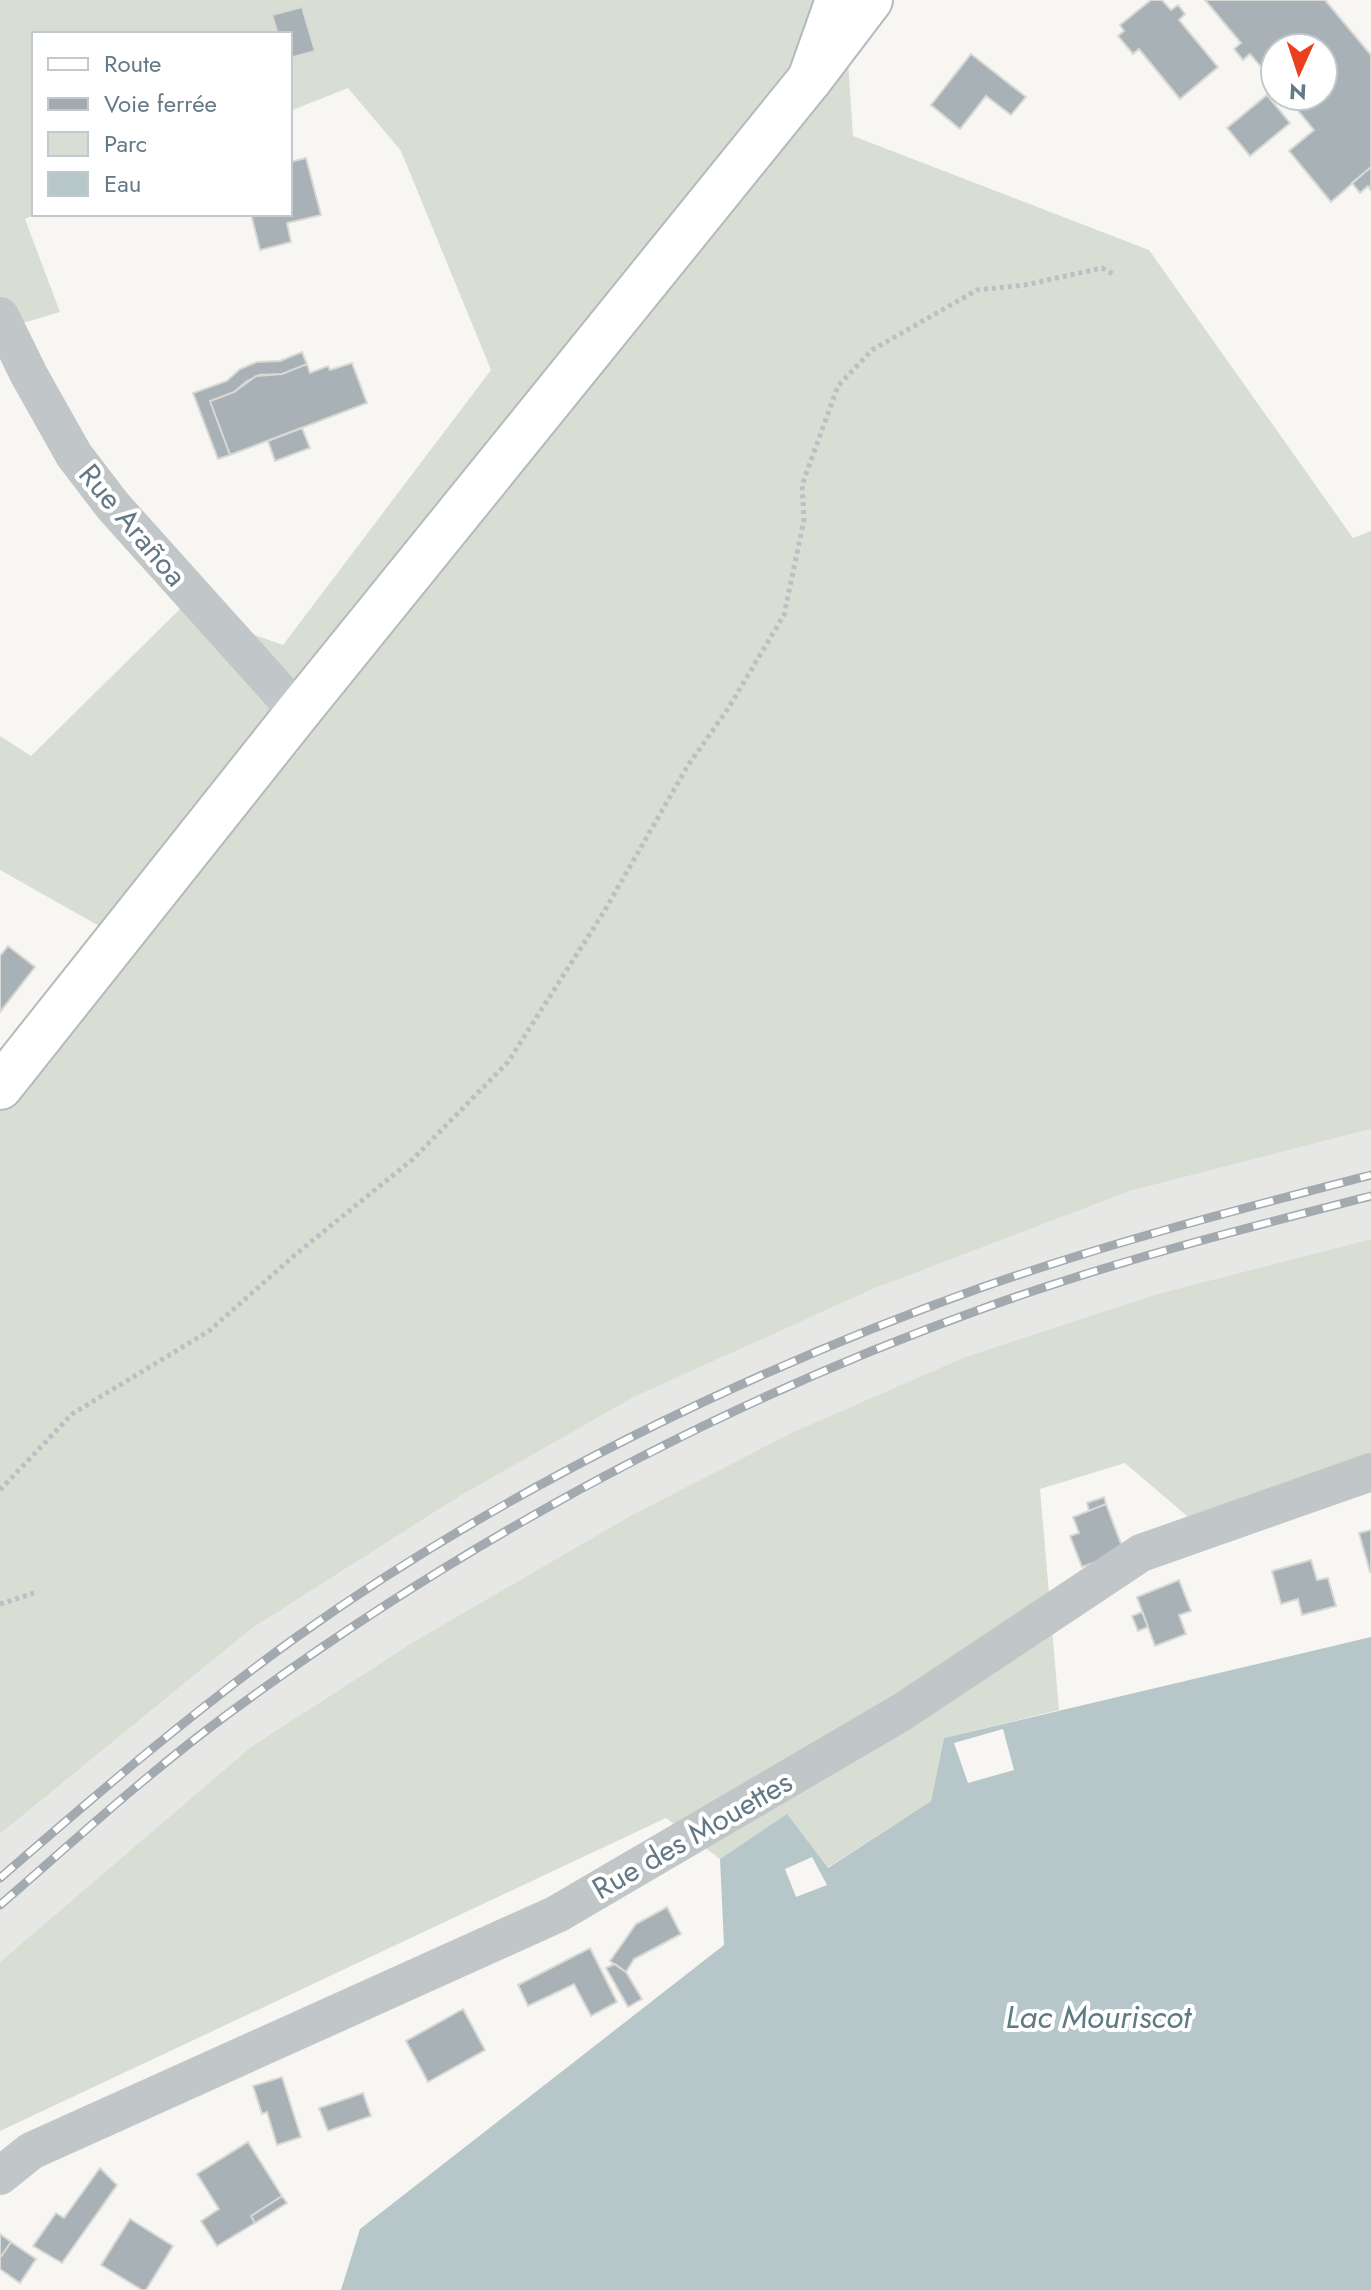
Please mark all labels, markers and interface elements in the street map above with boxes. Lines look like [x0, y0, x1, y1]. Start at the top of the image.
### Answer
legend [32, 32, 292, 216]
north arrow [1259, 32, 1339, 112]
text: Route [104, 46, 161, 81]
text: N [1288, 76, 1308, 108]
text: Voie ferrée [104, 86, 217, 121]
text: Parc [104, 126, 147, 161]
text: Eau [104, 166, 141, 201]
street label: Rue Arañoa [69, 454, 197, 596]
street label: Rue des Mouettes [584, 1760, 800, 1910]
water label: Lac Mouriscot [1005, 1994, 1193, 2040]

